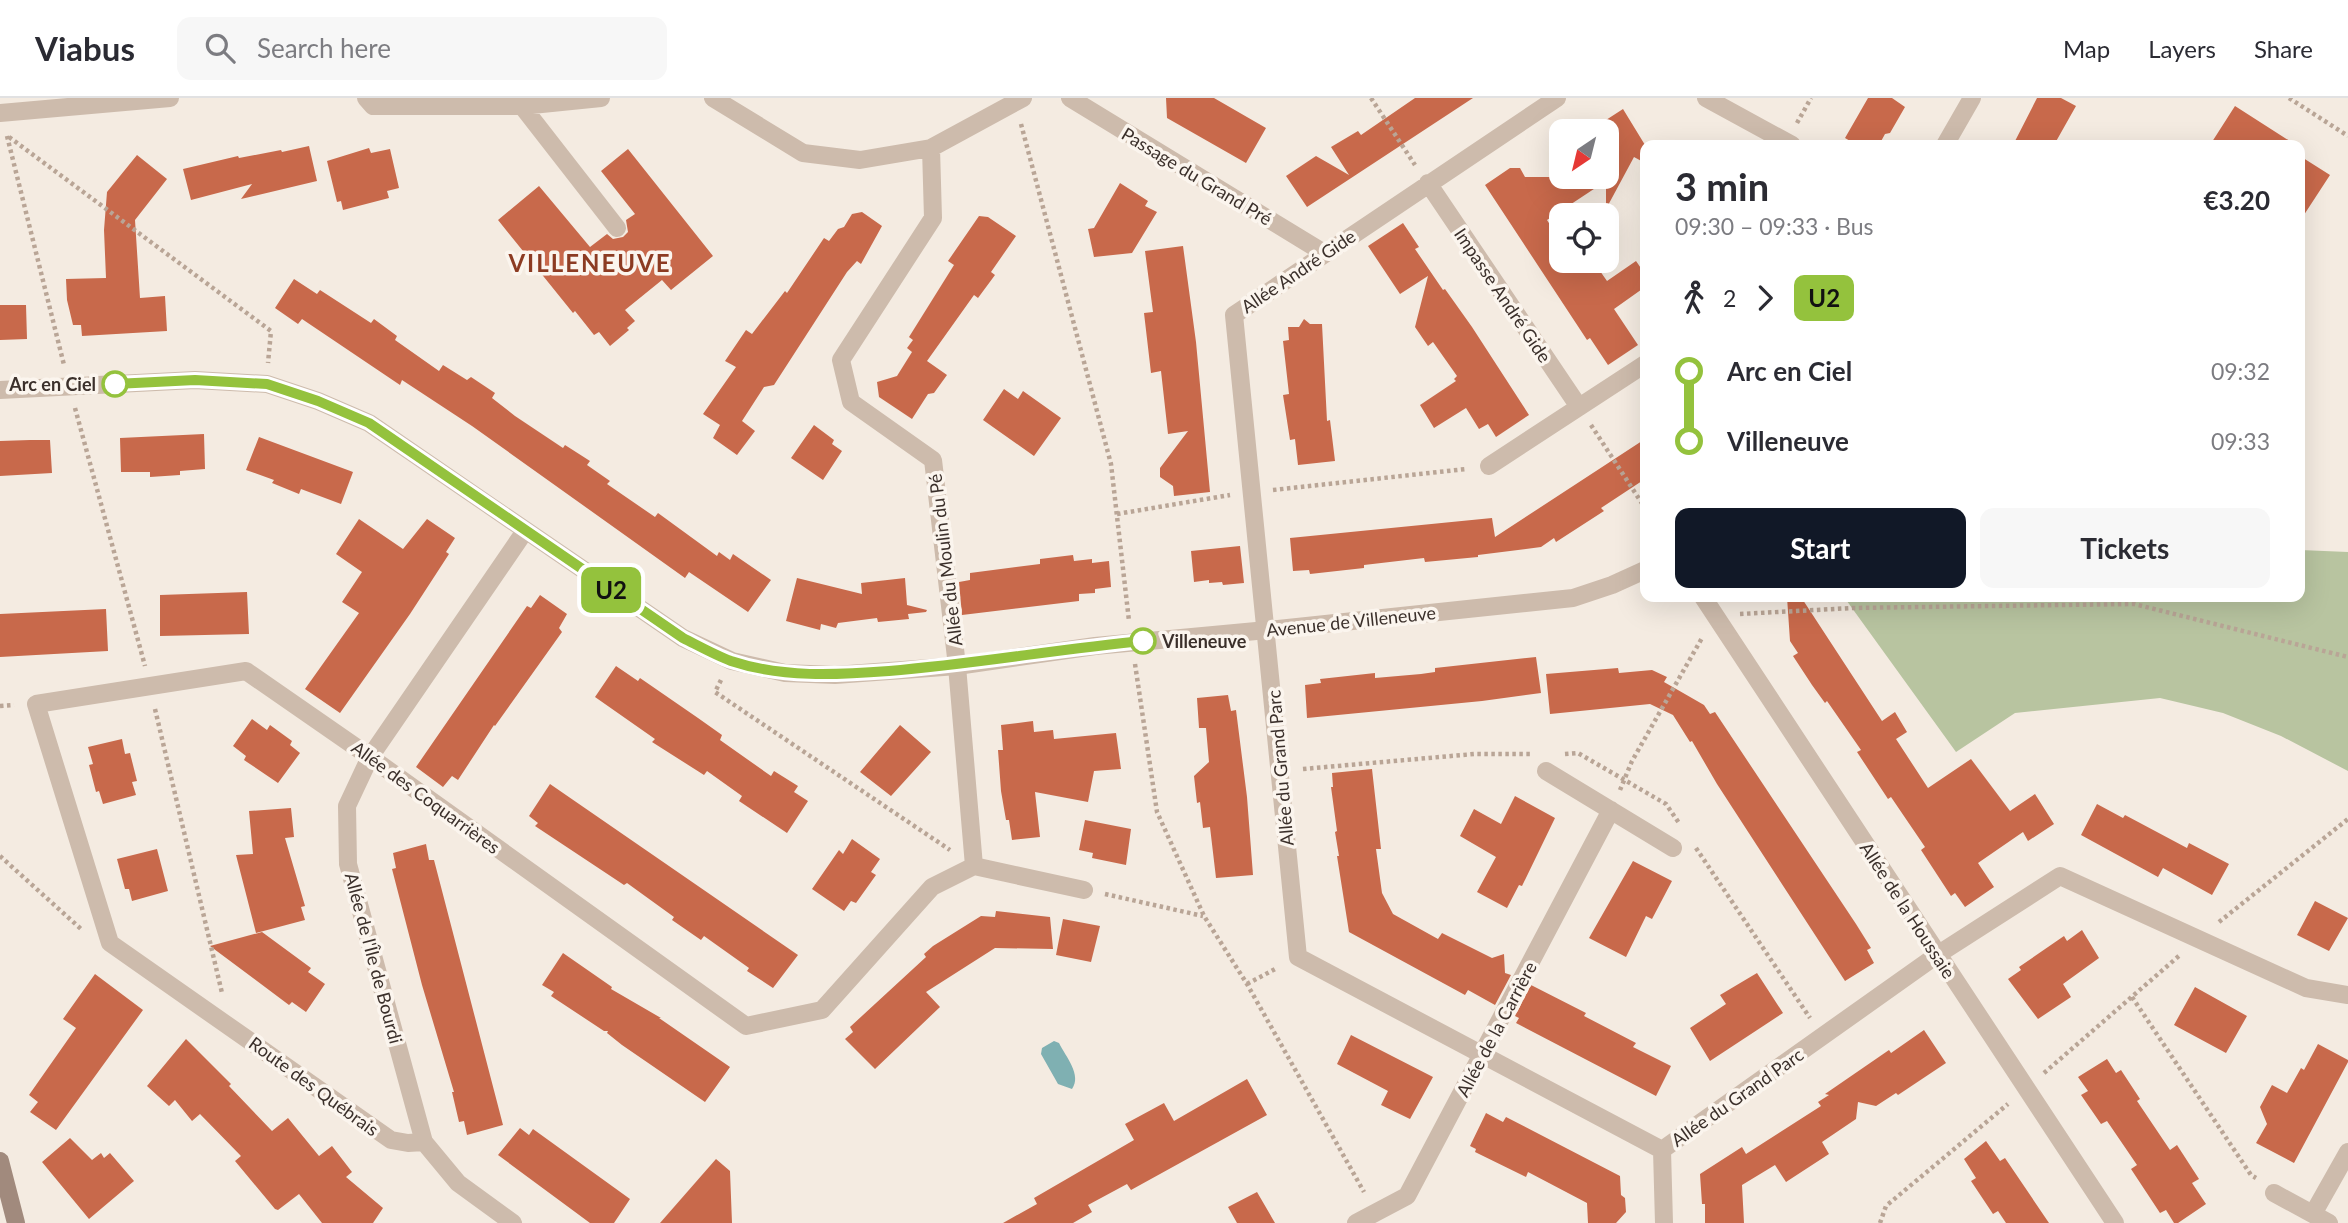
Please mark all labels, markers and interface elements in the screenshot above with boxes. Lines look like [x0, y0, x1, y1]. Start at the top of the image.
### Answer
search box [177, 17, 667, 80]
text: Viabus [35, 28, 135, 68]
icon: search [201, 29, 239, 67]
text: Search here [257, 32, 391, 64]
text: Map [2063, 34, 2110, 63]
text: Layers [2148, 34, 2216, 63]
text: Share [2254, 34, 2313, 63]
north arrow [1549, 119, 1619, 189]
map controls [1549, 119, 1619, 273]
street label: Passage du Grand Pré [1118, 122, 1276, 230]
text: 3 min [1675, 163, 1769, 209]
text: €3.20 [2204, 184, 2270, 216]
button: locate [1549, 203, 1619, 273]
text: 09:30 – 09:33 · Bus [1675, 212, 1874, 240]
street label: Impasse André Gide [1450, 224, 1556, 366]
street label: Allée André Gide [1237, 225, 1359, 317]
district label: VILLENEUVE [507, 248, 672, 277]
icon: walk [1675, 279, 1713, 317]
icon: forward [1746, 279, 1784, 317]
text: U2 [1808, 283, 1840, 312]
text: 2 [1723, 284, 1736, 312]
text: Arc en Ciel [1727, 355, 1852, 387]
text: 09:32 [2211, 357, 2270, 385]
marker: Arc en Ciel [102, 371, 128, 397]
place label: Arc en Ciel [8, 373, 96, 395]
text: Villeneuve [1727, 425, 1849, 457]
text: 09:33 [2211, 427, 2270, 455]
street label: Allée du Moulin du Pé [924, 473, 966, 647]
button: Start [1675, 508, 1966, 588]
button: Tickets [1980, 508, 2270, 588]
line badge: U2 [580, 567, 642, 613]
text: U2 [595, 575, 627, 604]
street label: Avenue de Villeneuve [1265, 601, 1437, 641]
marker: Villeneuve [1130, 628, 1156, 654]
place label: Villeneuve [1161, 630, 1247, 652]
street label: Allée du Grand Parc [1262, 689, 1298, 847]
street label: Allée des Coquarrières [348, 736, 505, 858]
street label: Allée de la Houssaie [1856, 838, 1960, 982]
street label: Allée de l'Île de Bourdi [341, 870, 407, 1046]
street label: Allée de la Carrière [1451, 958, 1541, 1100]
street label: Route des Québrais [245, 1032, 383, 1141]
street label: Allée du Grand Parc [1667, 1043, 1808, 1151]

